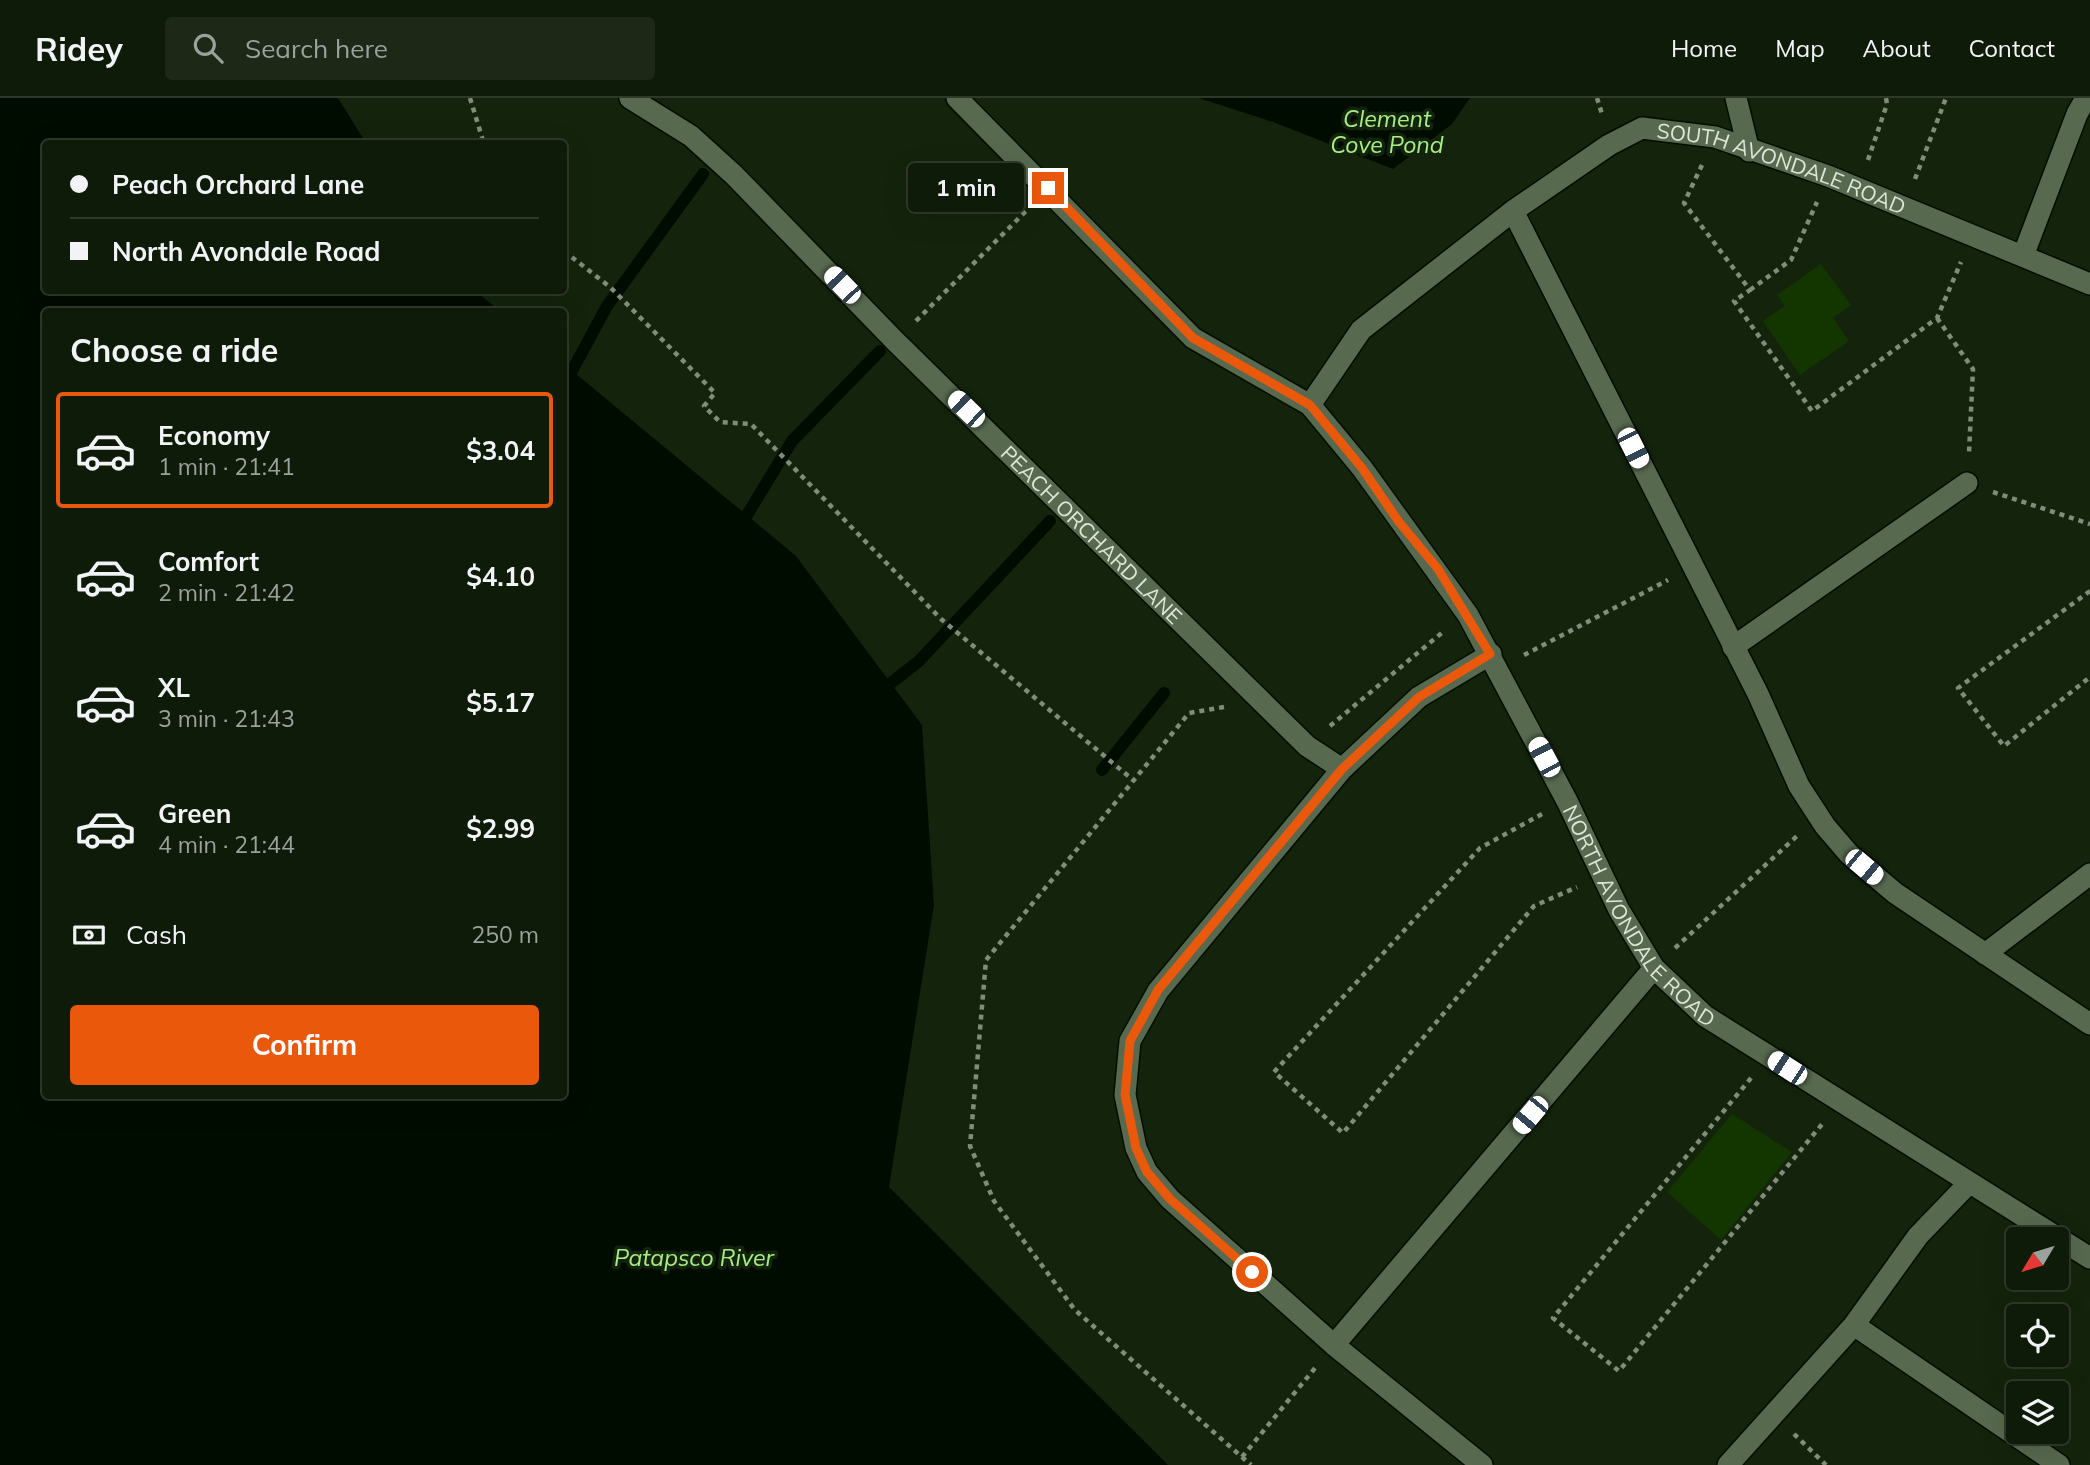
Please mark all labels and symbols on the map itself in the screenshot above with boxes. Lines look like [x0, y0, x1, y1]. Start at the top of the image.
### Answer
water label: Clement Cove Pond [1330, 104, 1444, 159]
street label: SOUTH AVONDALE ROAD [1655, 117, 1910, 220]
callout: 1 min [908, 164, 1024, 212]
route end [1032, 172, 1064, 204]
car [820, 263, 865, 307]
car [944, 387, 989, 431]
car [1615, 425, 1652, 471]
street label: PEACH ORCHARD LANE [996, 440, 1188, 629]
car [1525, 734, 1564, 780]
street label: NORTH AVONDALE ROAD [1558, 801, 1720, 1032]
car [1842, 845, 1887, 889]
car [1764, 1048, 1811, 1088]
car [1509, 1092, 1552, 1138]
north arrow [2006, 1227, 2068, 1290]
water label: Patapsco River [614, 1243, 776, 1272]
route start [1236, 1256, 1268, 1288]

